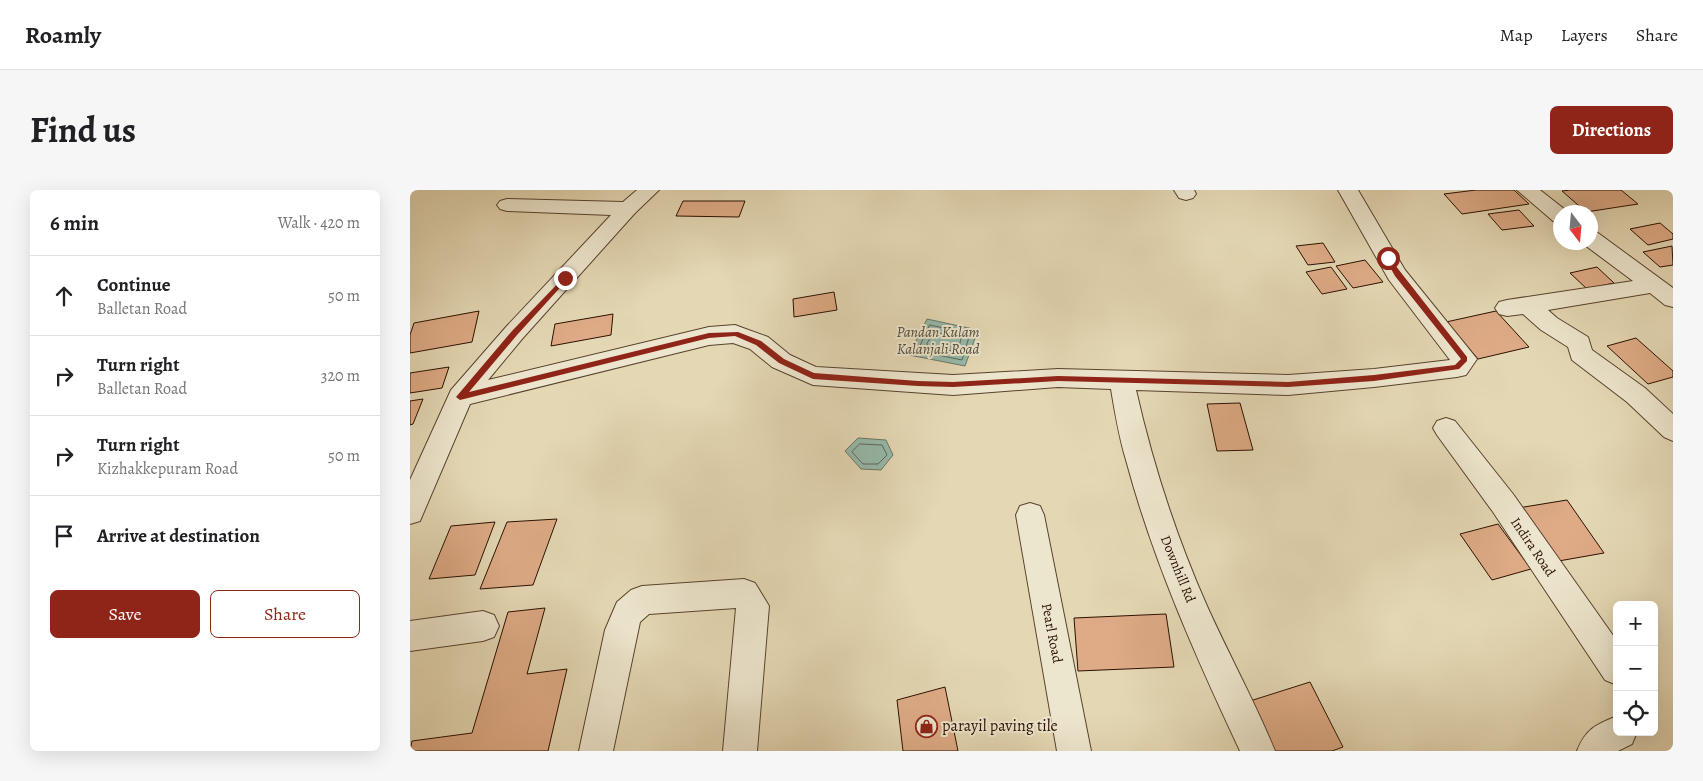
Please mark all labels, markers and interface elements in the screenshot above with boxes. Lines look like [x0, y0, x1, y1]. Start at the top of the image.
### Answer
text: Roamly [25, 19, 101, 51]
text: Map [1500, 23, 1533, 47]
text: Layers [1561, 23, 1608, 47]
text: Share [1636, 23, 1678, 47]
text: Find us [30, 106, 136, 154]
button: Directions [1550, 106, 1673, 154]
north arrow [1553, 205, 1598, 250]
text: 6 min [50, 209, 99, 237]
text: Walk · 420 m [278, 212, 360, 234]
route start [1377, 247, 1400, 270]
route end [554, 267, 577, 290]
text: Continue [97, 272, 171, 298]
icon: ahead [50, 282, 78, 310]
text: 50 m [328, 285, 360, 307]
text: Balletan Road [97, 298, 187, 320]
water label: Pandan Kulam Kalanjali Road [896, 322, 980, 359]
text: Turn right [97, 352, 179, 378]
icon: right [50, 362, 78, 390]
text: 320 m [321, 365, 360, 387]
text: Balletan Road [97, 378, 187, 400]
text: Turn right [97, 432, 179, 458]
icon: right [50, 442, 78, 470]
text: 50 m [328, 445, 360, 467]
text: Kizhakkepuram Road [97, 458, 238, 480]
street label: Indira Road [1506, 514, 1560, 581]
icon: arrive [50, 522, 78, 550]
text: Arrive at destination [97, 523, 260, 549]
street label: Downhill Rd [1156, 533, 1200, 606]
button: Save [50, 590, 200, 638]
button: Share [210, 590, 360, 638]
street label: Pearl Road [1037, 601, 1067, 665]
map controls [1613, 601, 1658, 736]
button: + [1613, 601, 1658, 646]
button: − [1613, 646, 1658, 691]
button: locate [1613, 691, 1658, 736]
shop icon: parayil paving tile [914, 714, 938, 738]
place label: parayil paving tile [942, 715, 1058, 737]

